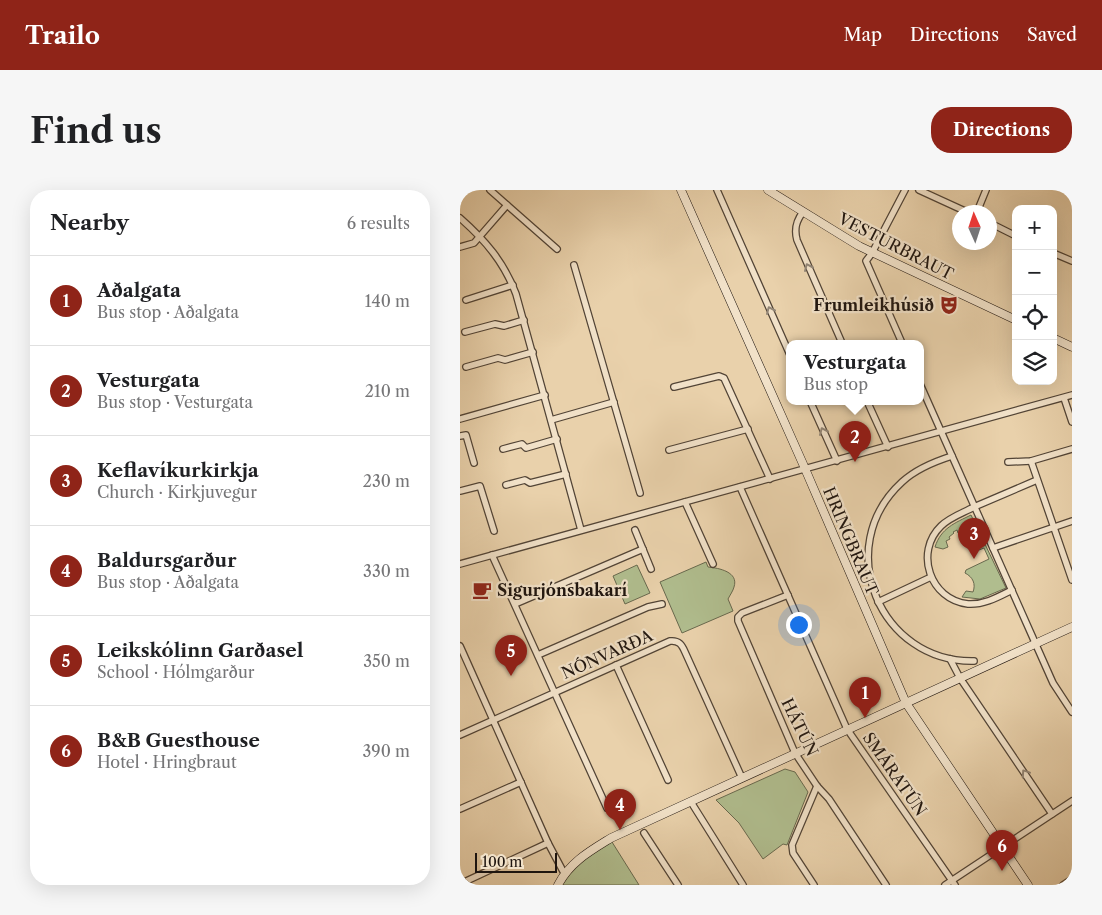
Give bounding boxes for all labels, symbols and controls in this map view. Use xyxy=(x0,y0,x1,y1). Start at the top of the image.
text: Trailo xyxy=(25,21,100,50)
text: Map xyxy=(843,24,882,46)
text: Directions xyxy=(910,24,999,46)
text: Saved xyxy=(1027,24,1077,46)
button: Directions xyxy=(931,107,1072,153)
text: Find us xyxy=(30,109,162,152)
north arrow xyxy=(952,205,997,250)
map controls xyxy=(1012,205,1057,385)
button: + xyxy=(1012,205,1057,250)
street label: VESTURBRAUT xyxy=(834,208,957,284)
text: Nearby xyxy=(50,210,129,235)
text: 6 results xyxy=(347,213,410,233)
button: − xyxy=(1012,250,1057,295)
one-way arrow xyxy=(804,263,815,272)
text: Aðalgata xyxy=(97,279,181,302)
text: 1 xyxy=(62,291,70,311)
text: 140 m xyxy=(365,291,410,311)
theatre icon: Frumleikhúsið xyxy=(938,294,960,316)
place label: Frumleikhúsið xyxy=(813,295,934,315)
button: locate xyxy=(1012,295,1057,340)
text: Bus stop · Aðalgata xyxy=(97,302,239,322)
one-way arrow xyxy=(766,306,777,315)
popup xyxy=(786,340,924,405)
button: layers xyxy=(1012,340,1057,385)
text: Vesturgata xyxy=(804,351,906,374)
text: Vesturgata xyxy=(97,369,200,392)
text: Bus stop xyxy=(804,374,868,394)
text: 2 xyxy=(61,381,71,401)
text: 210 m xyxy=(365,381,410,401)
text: Bus stop · Vesturgata xyxy=(97,392,253,412)
pin: 2 xyxy=(839,421,871,462)
one-way arrow xyxy=(819,427,830,436)
text: Keflavíkurkirkja xyxy=(97,459,259,482)
text: 3 xyxy=(61,471,71,491)
text: 230 m xyxy=(363,471,410,491)
text: Church · Kirkjuvegur xyxy=(97,482,257,502)
street label: HRINGBRAUT xyxy=(819,484,883,598)
pin: 3 xyxy=(958,518,990,559)
text: Baldursgarður xyxy=(97,549,236,572)
text: 4 xyxy=(61,561,71,581)
text: 330 m xyxy=(363,561,410,581)
text: Bus stop · Aðalgata xyxy=(97,572,239,592)
cafe icon: Sigurjónsbakarí xyxy=(471,579,493,601)
place label: Sigurjónsbakarí xyxy=(497,580,628,600)
your location xyxy=(786,612,812,638)
street label: NÓNVARÐA xyxy=(558,625,657,683)
pin: 5 xyxy=(495,635,527,676)
text: Leikskólinn Garðasel xyxy=(97,639,303,662)
text: 5 xyxy=(62,651,70,671)
text: 350 m xyxy=(363,651,410,671)
text: School · Hólmgarður xyxy=(97,662,255,682)
pin: 1 xyxy=(849,677,881,718)
street label: HÁTÚN xyxy=(777,695,823,759)
street label: SMÁRATÚN xyxy=(859,728,931,820)
text: B&B Guesthouse xyxy=(97,729,260,752)
text: 6 xyxy=(61,741,71,761)
text: 390 m xyxy=(363,741,410,761)
text: Hotel · Hringbraut xyxy=(97,752,237,772)
one-way arrow xyxy=(1022,770,1031,779)
pin: 4 xyxy=(604,789,636,830)
pin: 6 xyxy=(986,830,1018,871)
scale bar xyxy=(475,850,558,873)
text: 100 m xyxy=(482,853,522,871)

